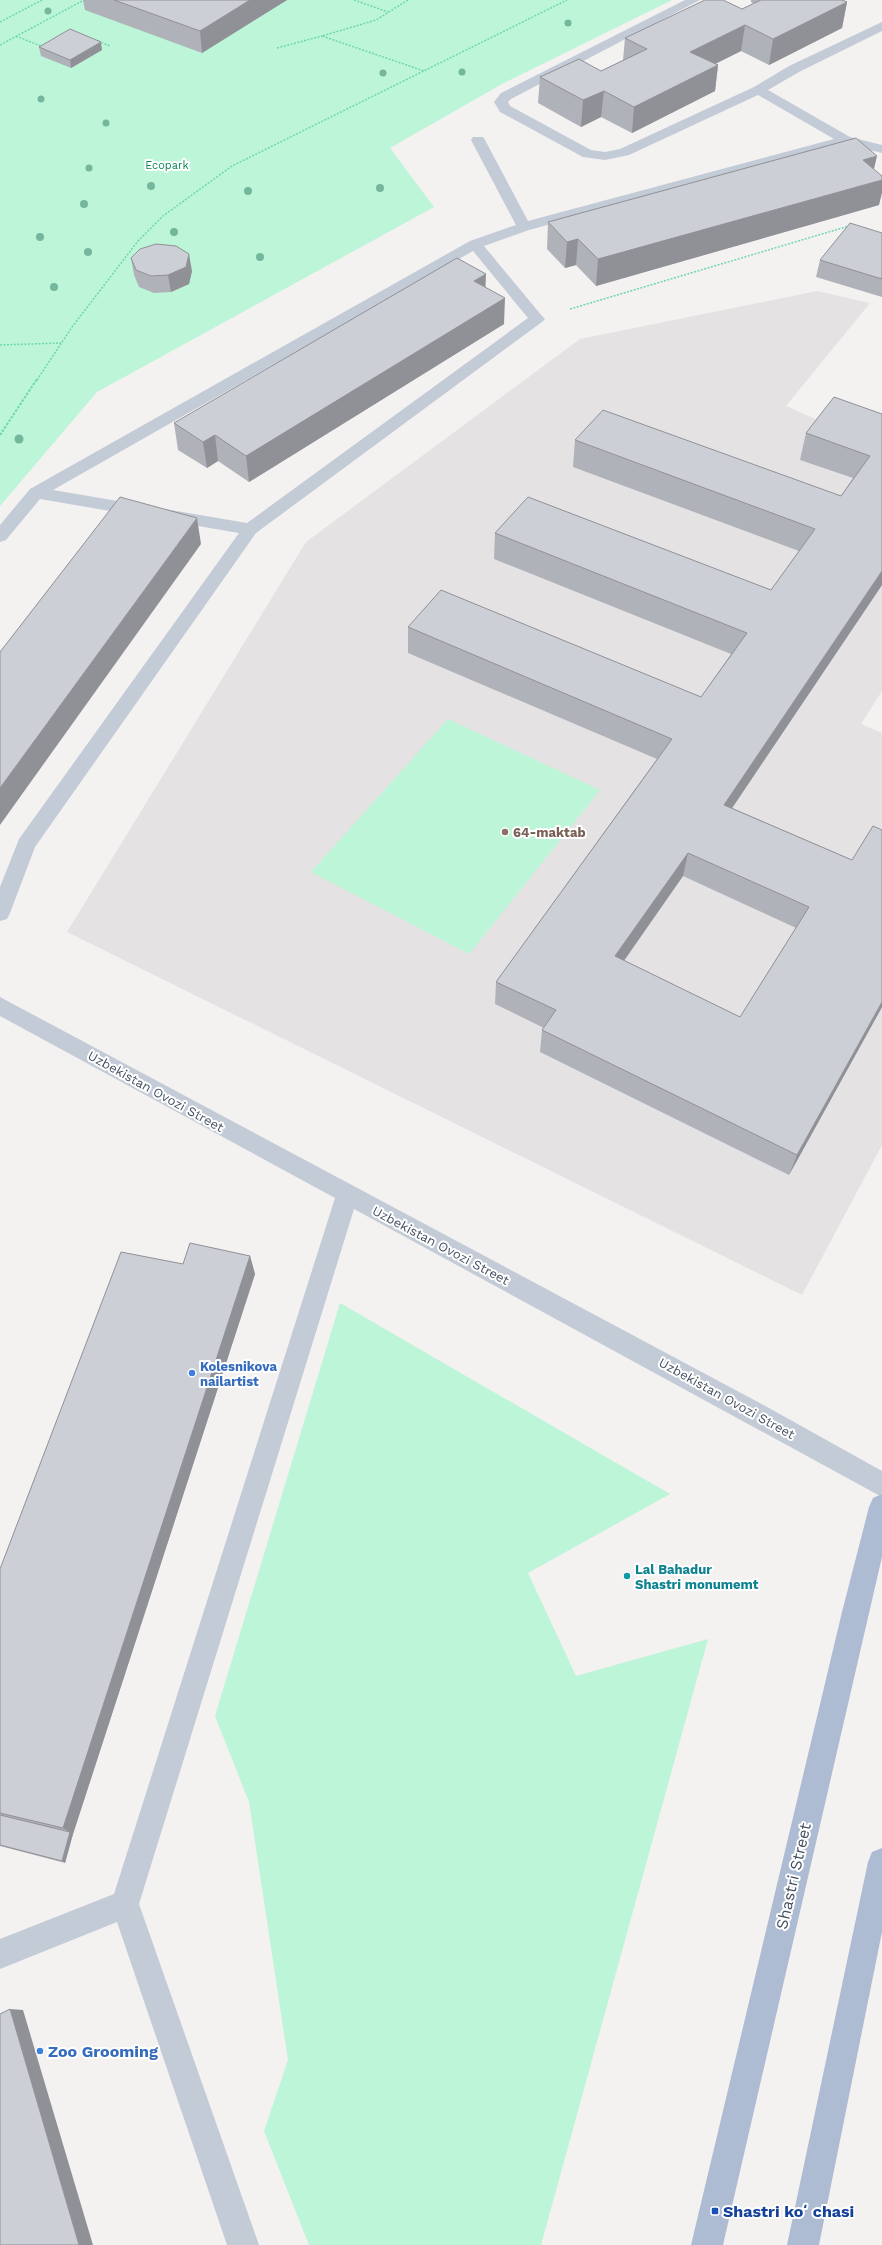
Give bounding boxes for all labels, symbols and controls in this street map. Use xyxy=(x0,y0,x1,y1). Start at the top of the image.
park label: Ecopark xyxy=(145,159,189,172)
place label: 64-maktab xyxy=(513,825,586,840)
marker: 64-maktab xyxy=(500,827,510,837)
street label: Uzbekistan Ovozi Street xyxy=(85,1048,227,1135)
street label: Uzbekistan Ovozi Street xyxy=(370,1203,512,1288)
street label: Uzbekistan Ovozi Street xyxy=(656,1355,798,1442)
place label: Kolesnikova nailartist xyxy=(200,1359,277,1389)
marker: Kolesnikova nailartist xyxy=(187,1368,197,1378)
place label: Lal Bahadur Shastri monumemt xyxy=(635,1562,759,1592)
marker: Lal Bahadur Shastri monumemt xyxy=(622,1571,632,1581)
street label: Shastri Street xyxy=(772,1821,815,1931)
place label: Zoo Grooming xyxy=(48,2042,158,2061)
marker: Zoo Grooming xyxy=(35,2046,45,2056)
place label: Shastri koʻchasi xyxy=(723,2202,854,2221)
marker: Shastri koʻchasi xyxy=(710,2206,720,2216)

